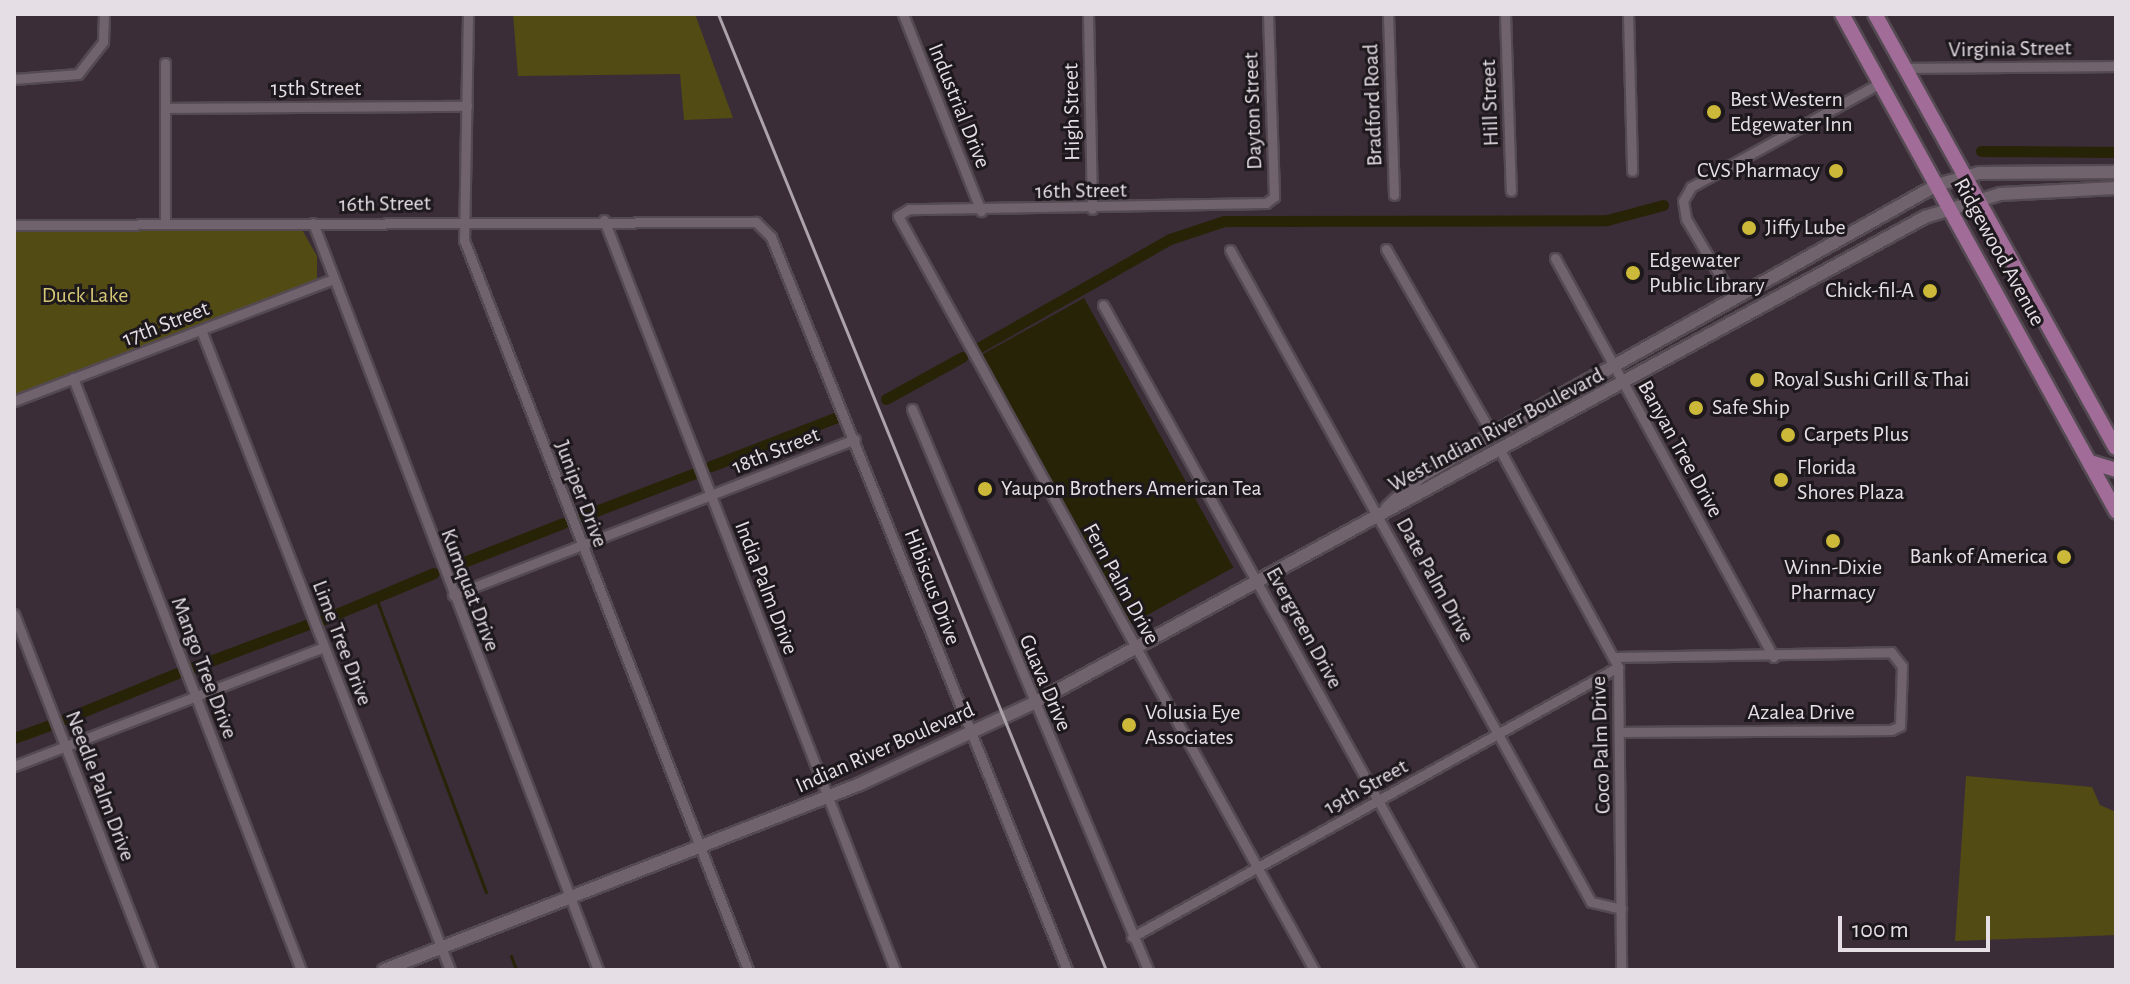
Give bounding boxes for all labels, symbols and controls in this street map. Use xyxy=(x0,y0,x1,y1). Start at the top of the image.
street label: Virginia Street xyxy=(1948,35,2072,63)
street label: Industrial Drive xyxy=(922,40,996,172)
street label: Bradford Road xyxy=(1358,43,1388,167)
street label: Dayton Street xyxy=(1238,52,1268,170)
street label: Hill Street xyxy=(1475,59,1505,147)
street label: High Street xyxy=(1058,63,1086,161)
street label: 15th Street xyxy=(271,76,361,102)
place label: Best Western Edgewater Inn xyxy=(1730,86,1853,138)
marker: Best Western Edgewater Inn xyxy=(1705,103,1723,121)
place label: CVS Pharmacy xyxy=(1697,158,1820,184)
marker: CVS Pharmacy xyxy=(1827,162,1845,180)
street label: Ridgewood Avenue xyxy=(1947,173,2051,331)
street label: 16th Street xyxy=(1035,177,1127,205)
street label: 16th Street xyxy=(339,190,431,218)
place label: Jiffy Lube xyxy=(1765,215,1846,241)
marker: Jiffy Lube xyxy=(1740,219,1758,237)
place label: Edgewater Public Library xyxy=(1649,247,1765,298)
marker: Edgewater Public Library xyxy=(1624,264,1642,282)
place label: Chick-fil-A xyxy=(1825,278,1914,304)
marker: Chick-fil-A xyxy=(1921,282,1939,300)
park label: Duck Lake xyxy=(42,283,128,309)
street label: 17th Street xyxy=(119,295,213,353)
street label: West Indian River Boulevard xyxy=(1384,362,1608,498)
place label: Royal Sushi Grill & Thai xyxy=(1773,367,1969,393)
marker: Royal Sushi Grill & Thai xyxy=(1748,371,1766,389)
street label: Banyan Tree Drive xyxy=(1631,376,1729,522)
place label: Safe Ship xyxy=(1712,395,1790,421)
marker: Safe Ship xyxy=(1687,399,1705,417)
street label: 18th Street xyxy=(728,422,824,480)
place label: Carpets Plus xyxy=(1804,422,1909,448)
marker: Carpets Plus xyxy=(1779,426,1797,444)
street label: Juniper Drive xyxy=(549,437,613,551)
place label: Florida Shores Plaza xyxy=(1797,454,1904,506)
marker: Florida Shores Plaza xyxy=(1772,471,1790,489)
place label: Yaupon Brothers American Tea xyxy=(1001,476,1262,502)
marker: Yaupon Brothers American Tea xyxy=(976,480,994,498)
street label: Date Palm Drive xyxy=(1390,513,1480,647)
street label: India Palm Drive xyxy=(728,517,804,659)
street label: Fern Palm Drive xyxy=(1077,519,1165,649)
street label: Kumquat Drive xyxy=(435,525,505,655)
street label: Hibiscus Drive xyxy=(898,525,966,649)
marker: Winn-Dixie Pharmacy xyxy=(1824,532,1842,550)
place label: Bank of America xyxy=(1909,544,2048,570)
marker: Bank of America xyxy=(2055,548,2073,566)
place label: Winn-Dixie Pharmacy xyxy=(1784,554,1882,606)
street label: Evergreen Drive xyxy=(1260,563,1348,693)
street label: Lime Tree Drive xyxy=(306,577,378,709)
street label: Mango Tree Drive xyxy=(165,593,243,743)
street label: Guava Drive xyxy=(1013,631,1077,735)
street label: Coco Palm Drive xyxy=(1585,676,1617,814)
street label: Indian River Boulevard xyxy=(792,697,978,799)
place label: Volusia Eye Associates xyxy=(1145,699,1240,750)
street label: Azalea Drive xyxy=(1747,700,1855,726)
street label: Needle Palm Drive xyxy=(59,707,141,865)
marker: Volusia Eye Associates xyxy=(1120,716,1138,734)
street label: 19th Street xyxy=(1319,753,1413,821)
scale bar xyxy=(1842,900,1994,950)
text: 100 m xyxy=(1852,918,1909,942)

